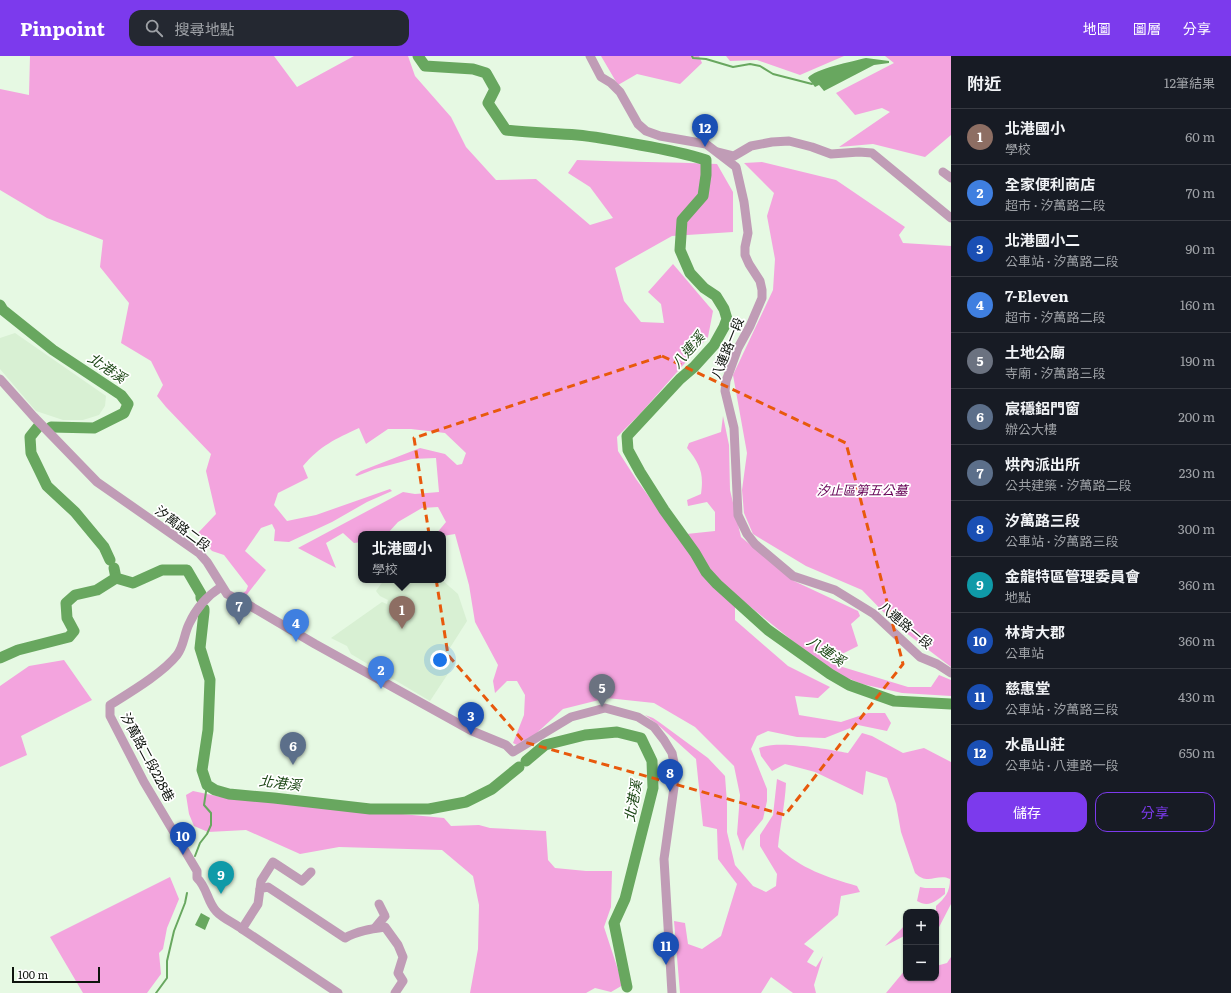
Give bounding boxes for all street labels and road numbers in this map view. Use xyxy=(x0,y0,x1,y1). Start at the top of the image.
street label: 八連路一段 xyxy=(706,314,748,382)
street label: 汐萬路二段 xyxy=(152,500,215,555)
street label: 八連路一段 xyxy=(875,596,937,653)
street label: 汐萬路二段228巷 xyxy=(117,709,180,805)

